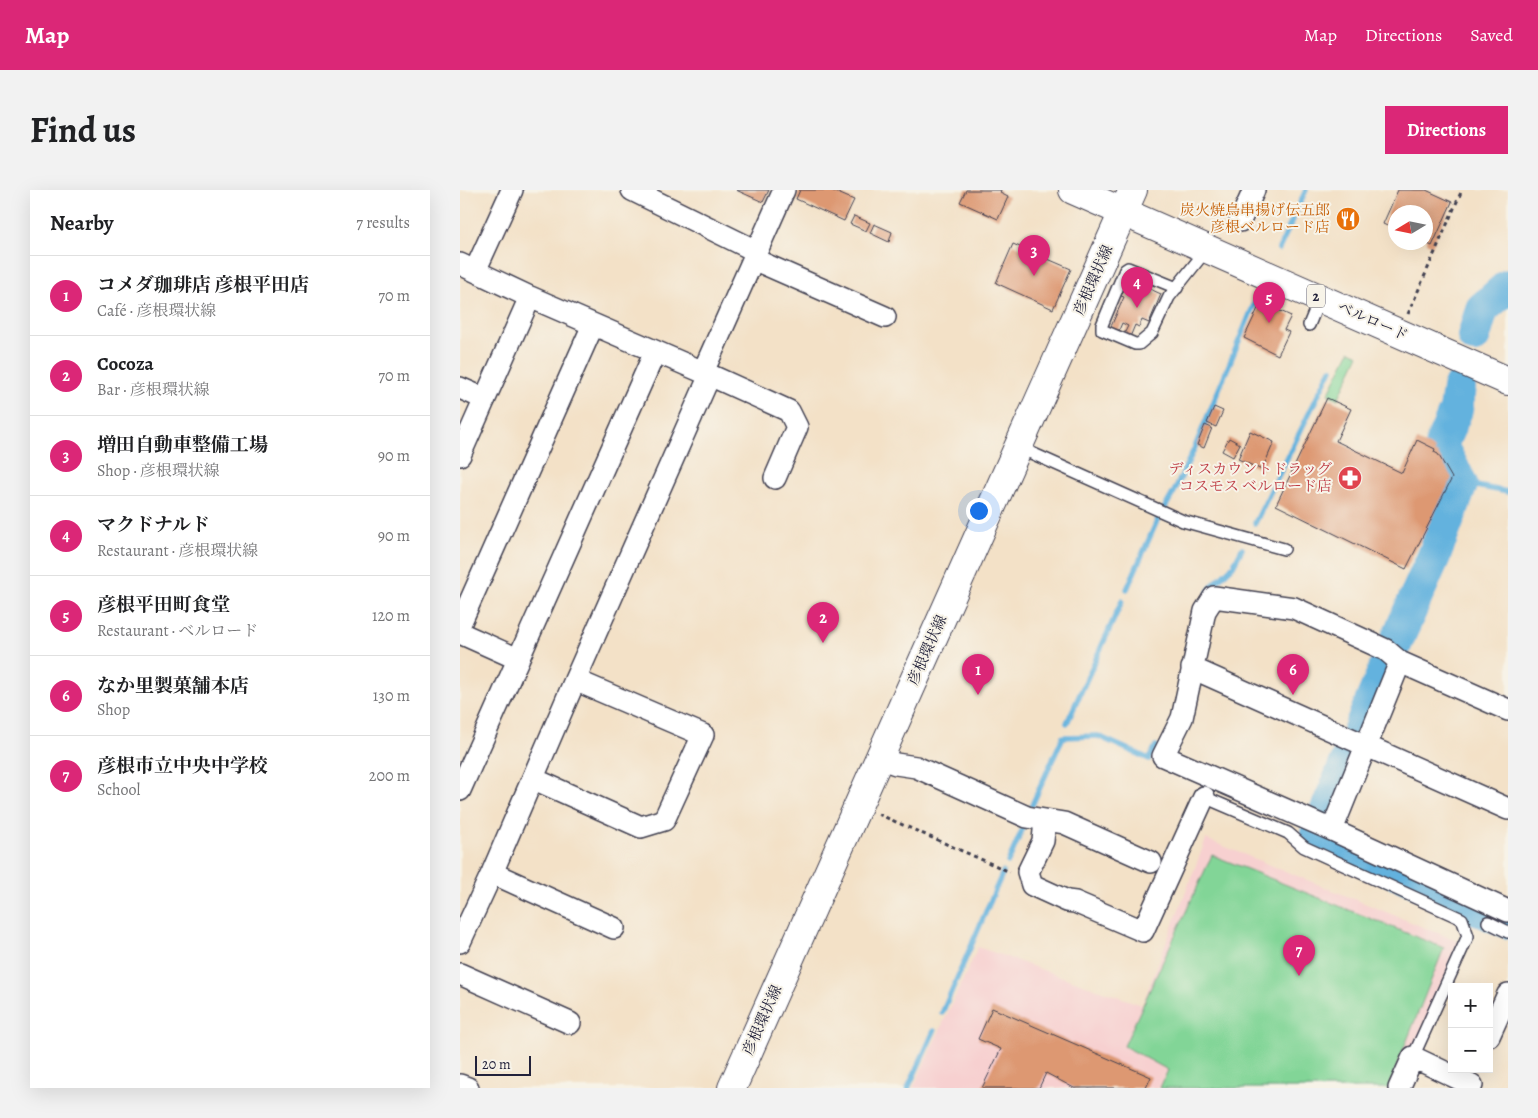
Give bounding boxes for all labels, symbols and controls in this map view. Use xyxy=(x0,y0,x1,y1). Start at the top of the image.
text: Map xyxy=(25,19,69,51)
text: Map xyxy=(1304,23,1337,47)
text: Directions xyxy=(1365,23,1442,47)
text: Saved xyxy=(1470,23,1513,47)
text: Find us xyxy=(30,106,136,154)
button: Directions xyxy=(1385,106,1508,154)
place label: 炭火焼鳥串揚げ伝五郎 彦根ベルロード店 xyxy=(1180,200,1330,237)
north arrow xyxy=(1388,205,1433,250)
restaurant icon: 炭火焼鳥串揚げ伝五郎 彦根ベルロード店 xyxy=(1335,206,1361,232)
text: Nearby xyxy=(50,209,113,237)
text: 7 results xyxy=(356,212,410,234)
pin: 3 xyxy=(1018,235,1050,276)
street label: 彦根環状線 xyxy=(1069,242,1117,318)
pin: 4 xyxy=(1121,267,1153,308)
text: コメダ珈琲店 彦根平田店 xyxy=(97,272,309,298)
pin: 5 xyxy=(1253,282,1285,323)
road number: 2 xyxy=(1307,284,1325,308)
text: 1 xyxy=(63,285,69,307)
text: 70 m xyxy=(378,285,410,307)
street label: ベルロード xyxy=(1335,297,1411,345)
text: Café · 彦根環状線 xyxy=(97,300,216,322)
text: Cocoza xyxy=(97,351,154,377)
text: 2 xyxy=(62,365,70,387)
text: 70 m xyxy=(378,365,410,387)
text: Bar · 彦根環状線 xyxy=(97,379,210,401)
text: 増田自動車整備工場 xyxy=(97,432,268,458)
text: 3 xyxy=(63,445,69,467)
text: 90 m xyxy=(378,445,410,467)
place label: ディスカウントドラッグ コスモス ベルロード店 xyxy=(1168,459,1332,496)
text: Shop · 彦根環状線 xyxy=(97,460,220,482)
pharmacy icon: ディスカウントドラッグ コスモス ベルロード店 xyxy=(1337,465,1363,491)
your location xyxy=(966,498,992,524)
text: マクドナルド xyxy=(97,512,210,538)
text: 4 xyxy=(62,525,70,547)
text: 90 m xyxy=(378,525,410,547)
text: Restaurant · 彦根環状線 xyxy=(97,540,258,562)
text: 彦根平田町食堂 xyxy=(97,592,230,618)
pin: 2 xyxy=(807,602,839,643)
text: 5 xyxy=(63,605,69,627)
text: 120 m xyxy=(372,605,410,627)
street label: 彦根環状線 xyxy=(903,612,951,688)
text: Restaurant · ベルロード xyxy=(97,620,258,642)
pin: 1 xyxy=(962,654,994,695)
pin: 6 xyxy=(1277,654,1309,695)
text: なか里製菓舗本店 xyxy=(97,673,249,699)
text: 6 xyxy=(62,685,70,707)
text: 130 m xyxy=(373,685,410,707)
text: Shop xyxy=(97,699,130,721)
text: 彦根市立中央中学校 xyxy=(97,753,268,779)
text: 7 xyxy=(63,765,69,787)
text: 200 m xyxy=(369,765,410,787)
text: School xyxy=(97,779,140,801)
pin: 7 xyxy=(1283,935,1315,976)
street label: 彦根環状線 xyxy=(738,982,786,1058)
map controls xyxy=(1448,983,1493,1073)
button: + xyxy=(1448,983,1493,1028)
button: − xyxy=(1448,1028,1493,1073)
scale bar xyxy=(475,1053,531,1076)
text: 20 m xyxy=(482,1055,511,1074)

